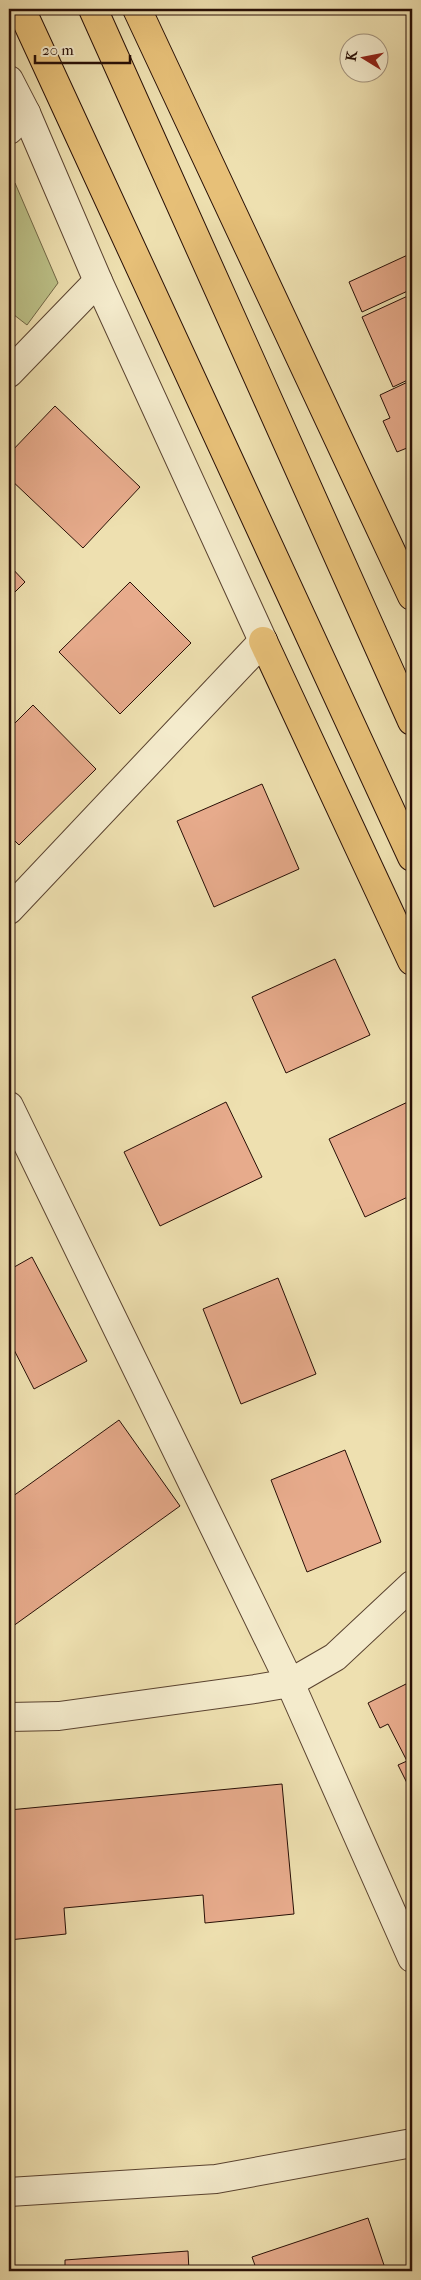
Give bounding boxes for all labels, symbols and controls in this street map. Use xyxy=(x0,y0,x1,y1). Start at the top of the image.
scale bar xyxy=(35,32,130,64)
north arrow xyxy=(338,32,388,82)
text: 20 m xyxy=(42,41,74,59)
text: K xyxy=(342,49,361,62)

